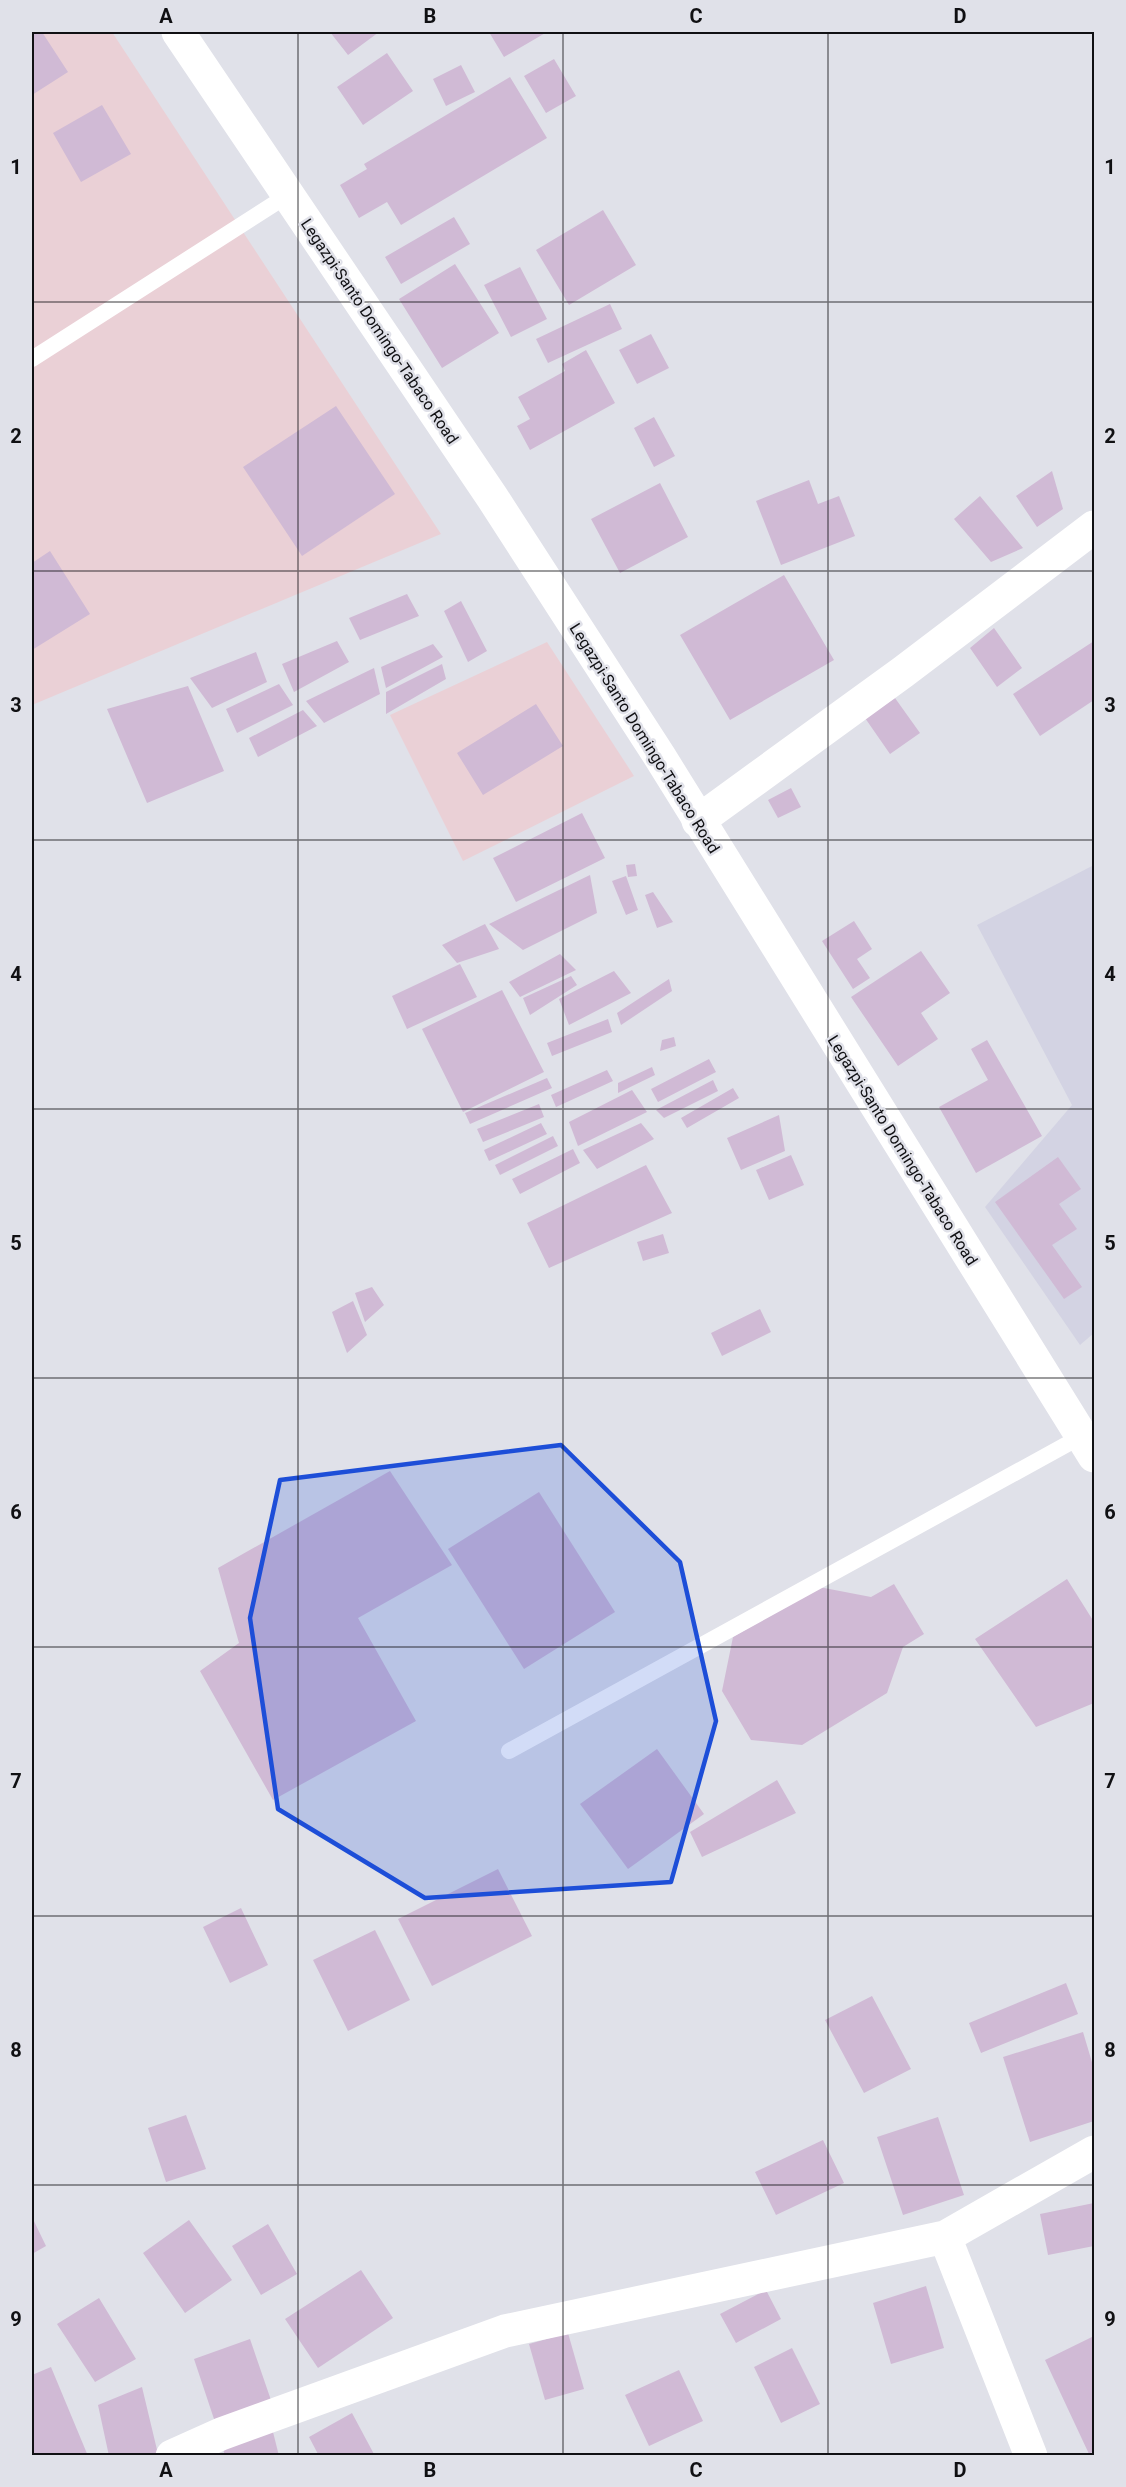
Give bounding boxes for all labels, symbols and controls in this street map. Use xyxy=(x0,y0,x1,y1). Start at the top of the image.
text: A xyxy=(159,4,173,28)
text: B xyxy=(424,4,436,28)
text: C xyxy=(689,4,703,28)
text: D xyxy=(954,4,967,28)
text: 1 xyxy=(10,155,22,179)
text: 1 xyxy=(1104,155,1116,179)
street label: Legazpi-Santo Domingo-Tabaco Road xyxy=(297,215,462,447)
text: 2 xyxy=(10,424,22,448)
text: 2 xyxy=(1104,424,1116,448)
street label: Legazpi-Santo Domingo-Tabaco Road xyxy=(566,620,723,857)
text: 3 xyxy=(10,693,22,717)
text: 3 xyxy=(1104,693,1116,717)
text: 4 xyxy=(10,962,22,986)
text: 4 xyxy=(1104,962,1116,986)
street label: Legazpi-Santo Domingo-Tabaco Road xyxy=(824,1032,981,1269)
text: 5 xyxy=(10,1231,22,1255)
text: 5 xyxy=(1104,1231,1116,1255)
text: 6 xyxy=(10,1500,22,1524)
text: 6 xyxy=(1104,1500,1116,1524)
text: 7 xyxy=(10,1769,22,1793)
text: 7 xyxy=(1104,1769,1116,1793)
text: 8 xyxy=(10,2038,22,2062)
text: 8 xyxy=(1104,2038,1116,2062)
text: 9 xyxy=(10,2307,22,2331)
text: 9 xyxy=(1104,2307,1116,2331)
text: A xyxy=(159,2458,173,2482)
text: B xyxy=(424,2458,436,2482)
text: C xyxy=(689,2458,703,2482)
text: D xyxy=(954,2458,967,2482)

